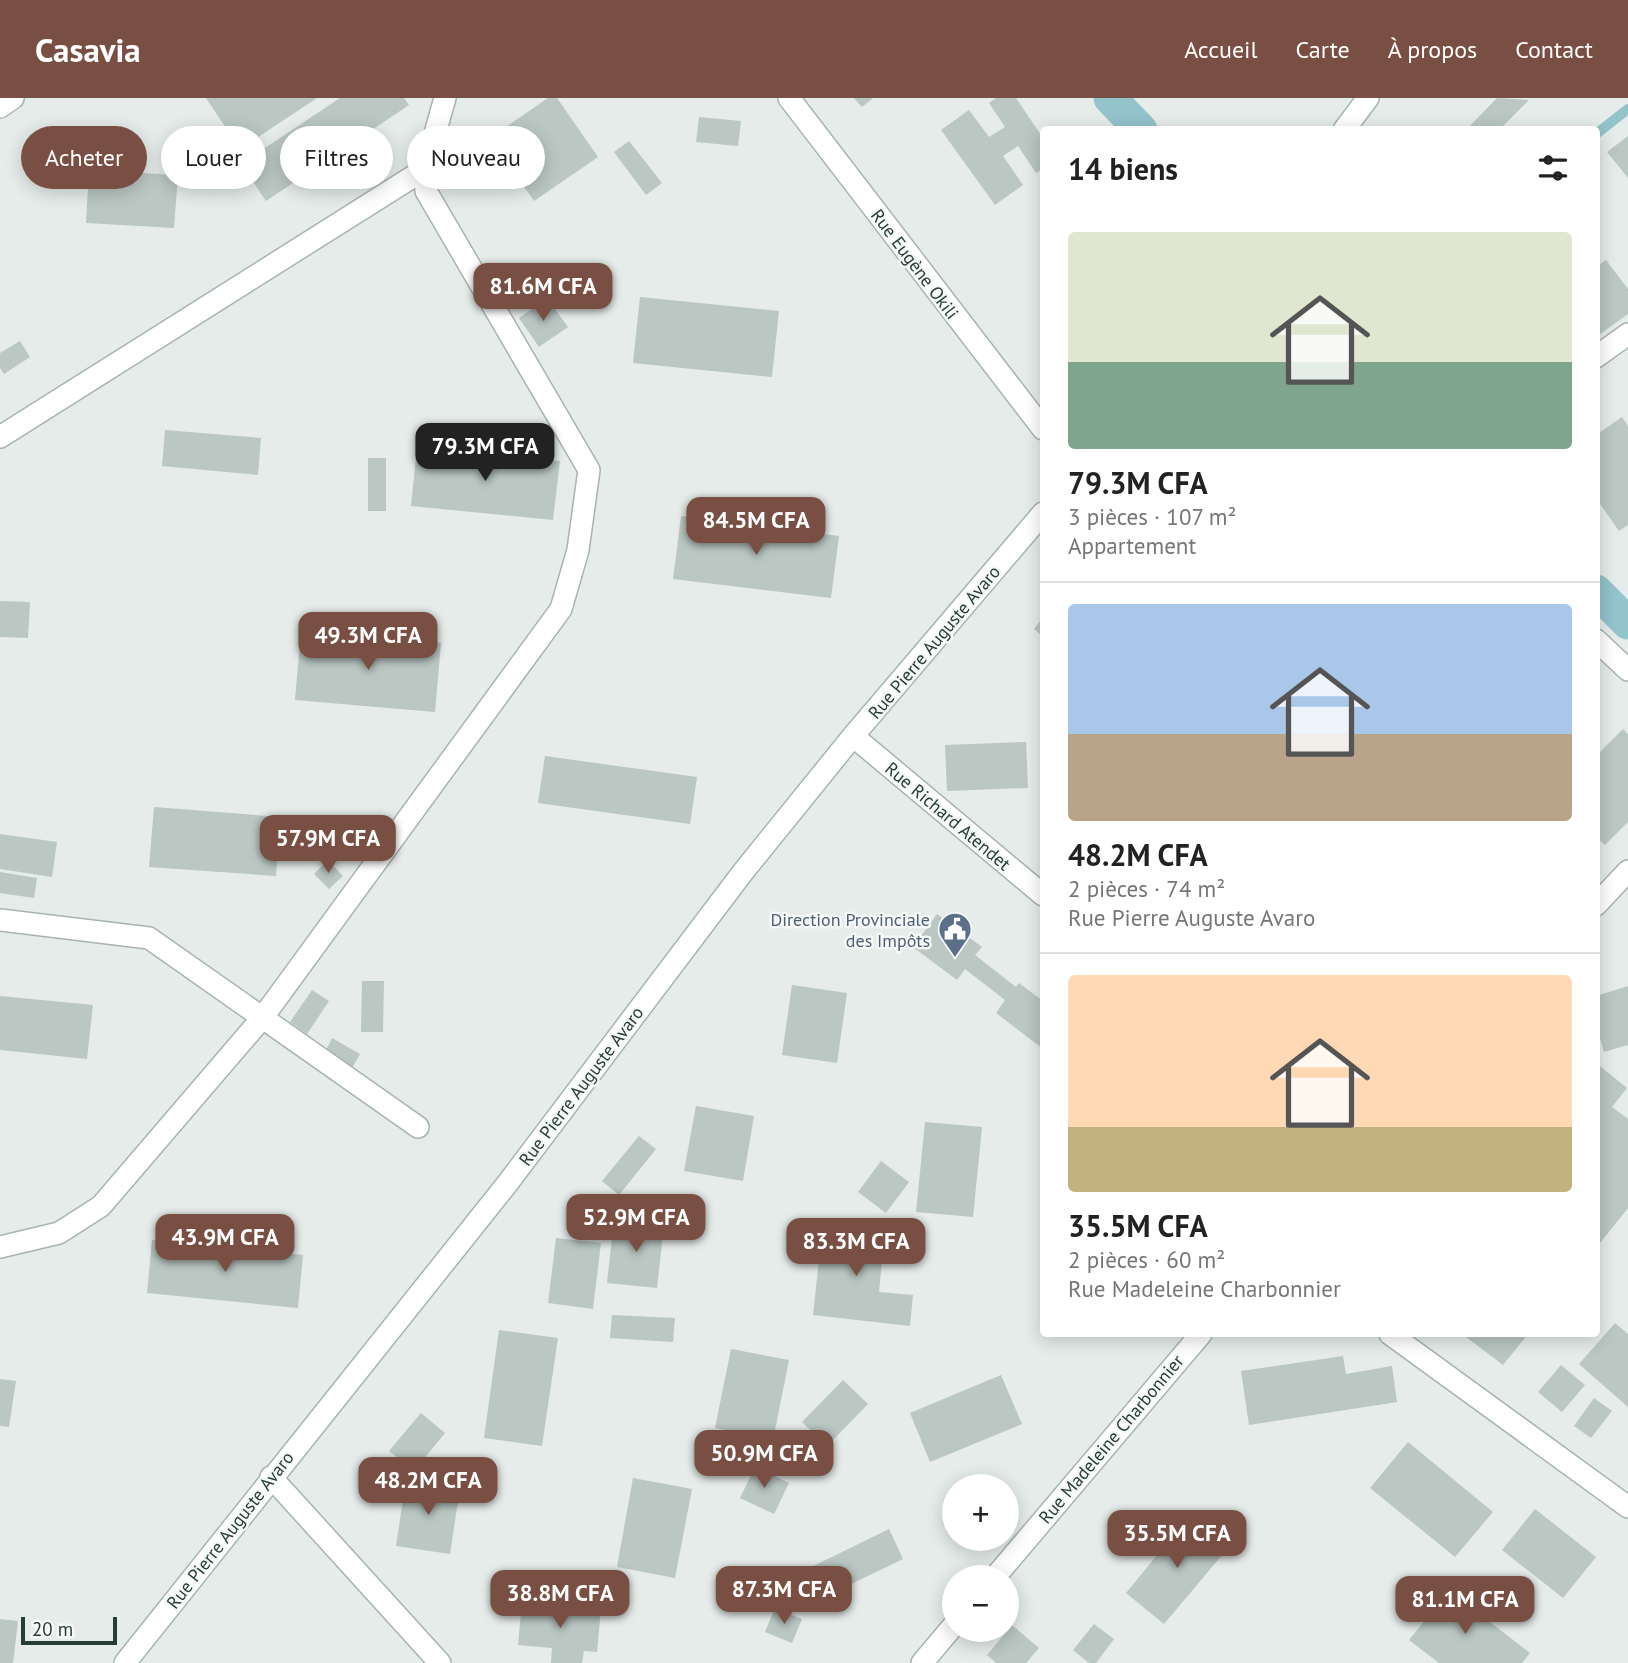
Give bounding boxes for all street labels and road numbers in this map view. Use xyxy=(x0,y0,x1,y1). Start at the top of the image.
street label: Rue Eugène Okili xyxy=(866,204,964,324)
street label: Rue Pierre Auguste Avaro xyxy=(863,560,1005,724)
street label: Rue Richard Atendet xyxy=(881,757,1015,875)
street label: Rue Pierre Auguste Avaro xyxy=(514,1002,648,1170)
street label: Rue Madeleine Charbonnier xyxy=(1034,1350,1188,1528)
street label: Rue Pierre Auguste Avaro xyxy=(161,1447,299,1613)

